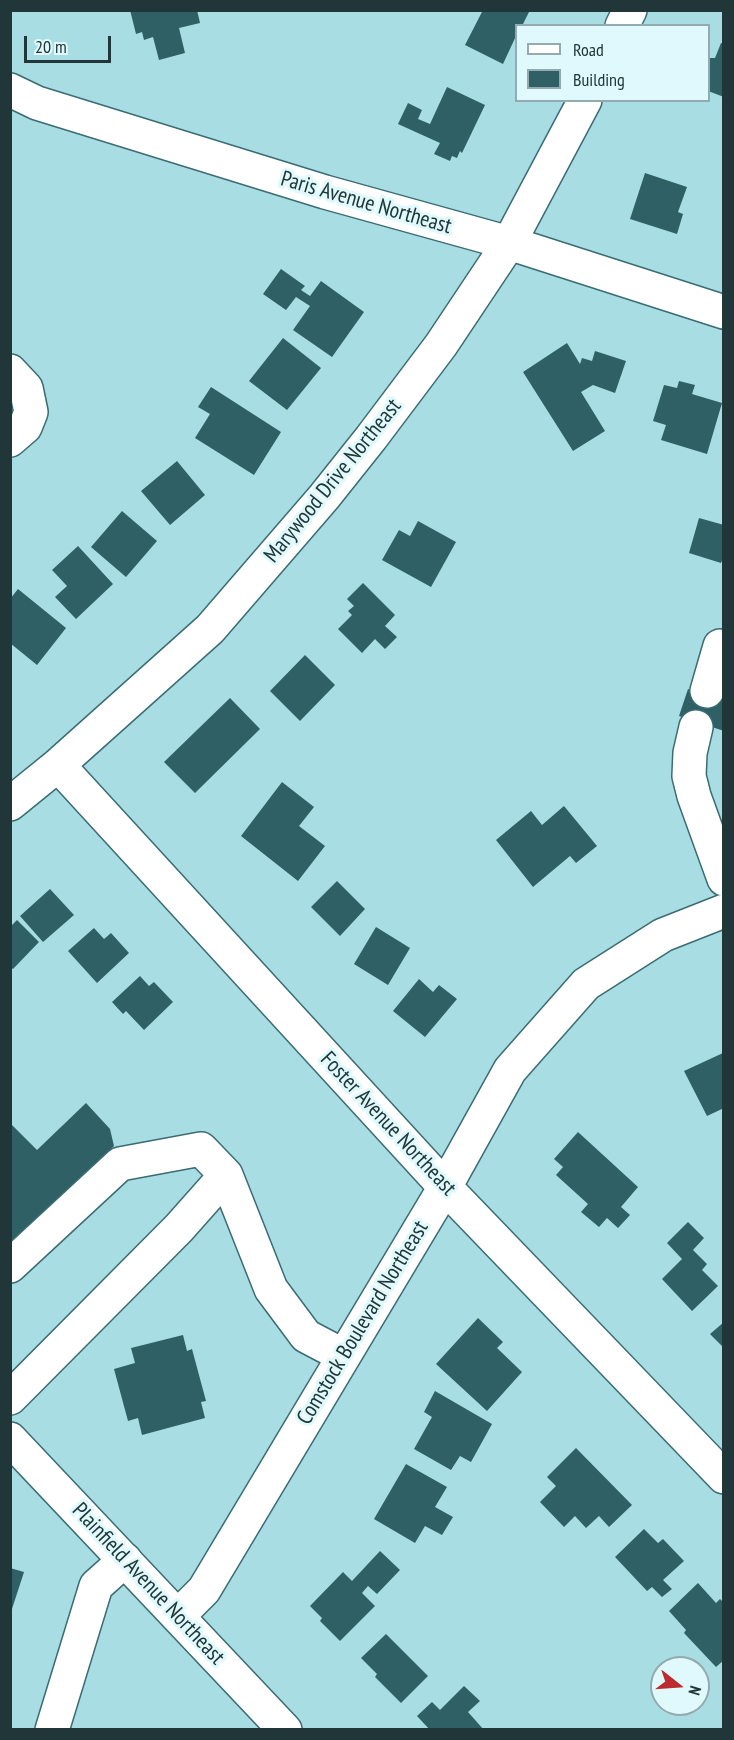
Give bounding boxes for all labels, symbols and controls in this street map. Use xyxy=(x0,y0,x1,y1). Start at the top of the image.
scale bar xyxy=(27,24,114,62)
legend xyxy=(515,24,710,102)
text: 20 m xyxy=(35,35,67,58)
text: Road xyxy=(573,38,604,61)
text: Building xyxy=(573,68,625,91)
street label: Paris Avenue Northeast xyxy=(278,166,454,240)
street label: Marywood Drive Northeast xyxy=(259,394,407,568)
street label: Foster Avenue Northeast xyxy=(315,1047,461,1201)
street label: Comstock Boulevard Northeast xyxy=(292,1216,434,1430)
street label: Plainfield Avenue Northeast xyxy=(66,1498,230,1670)
north arrow xyxy=(650,1656,710,1716)
text: N xyxy=(684,1684,706,1698)

